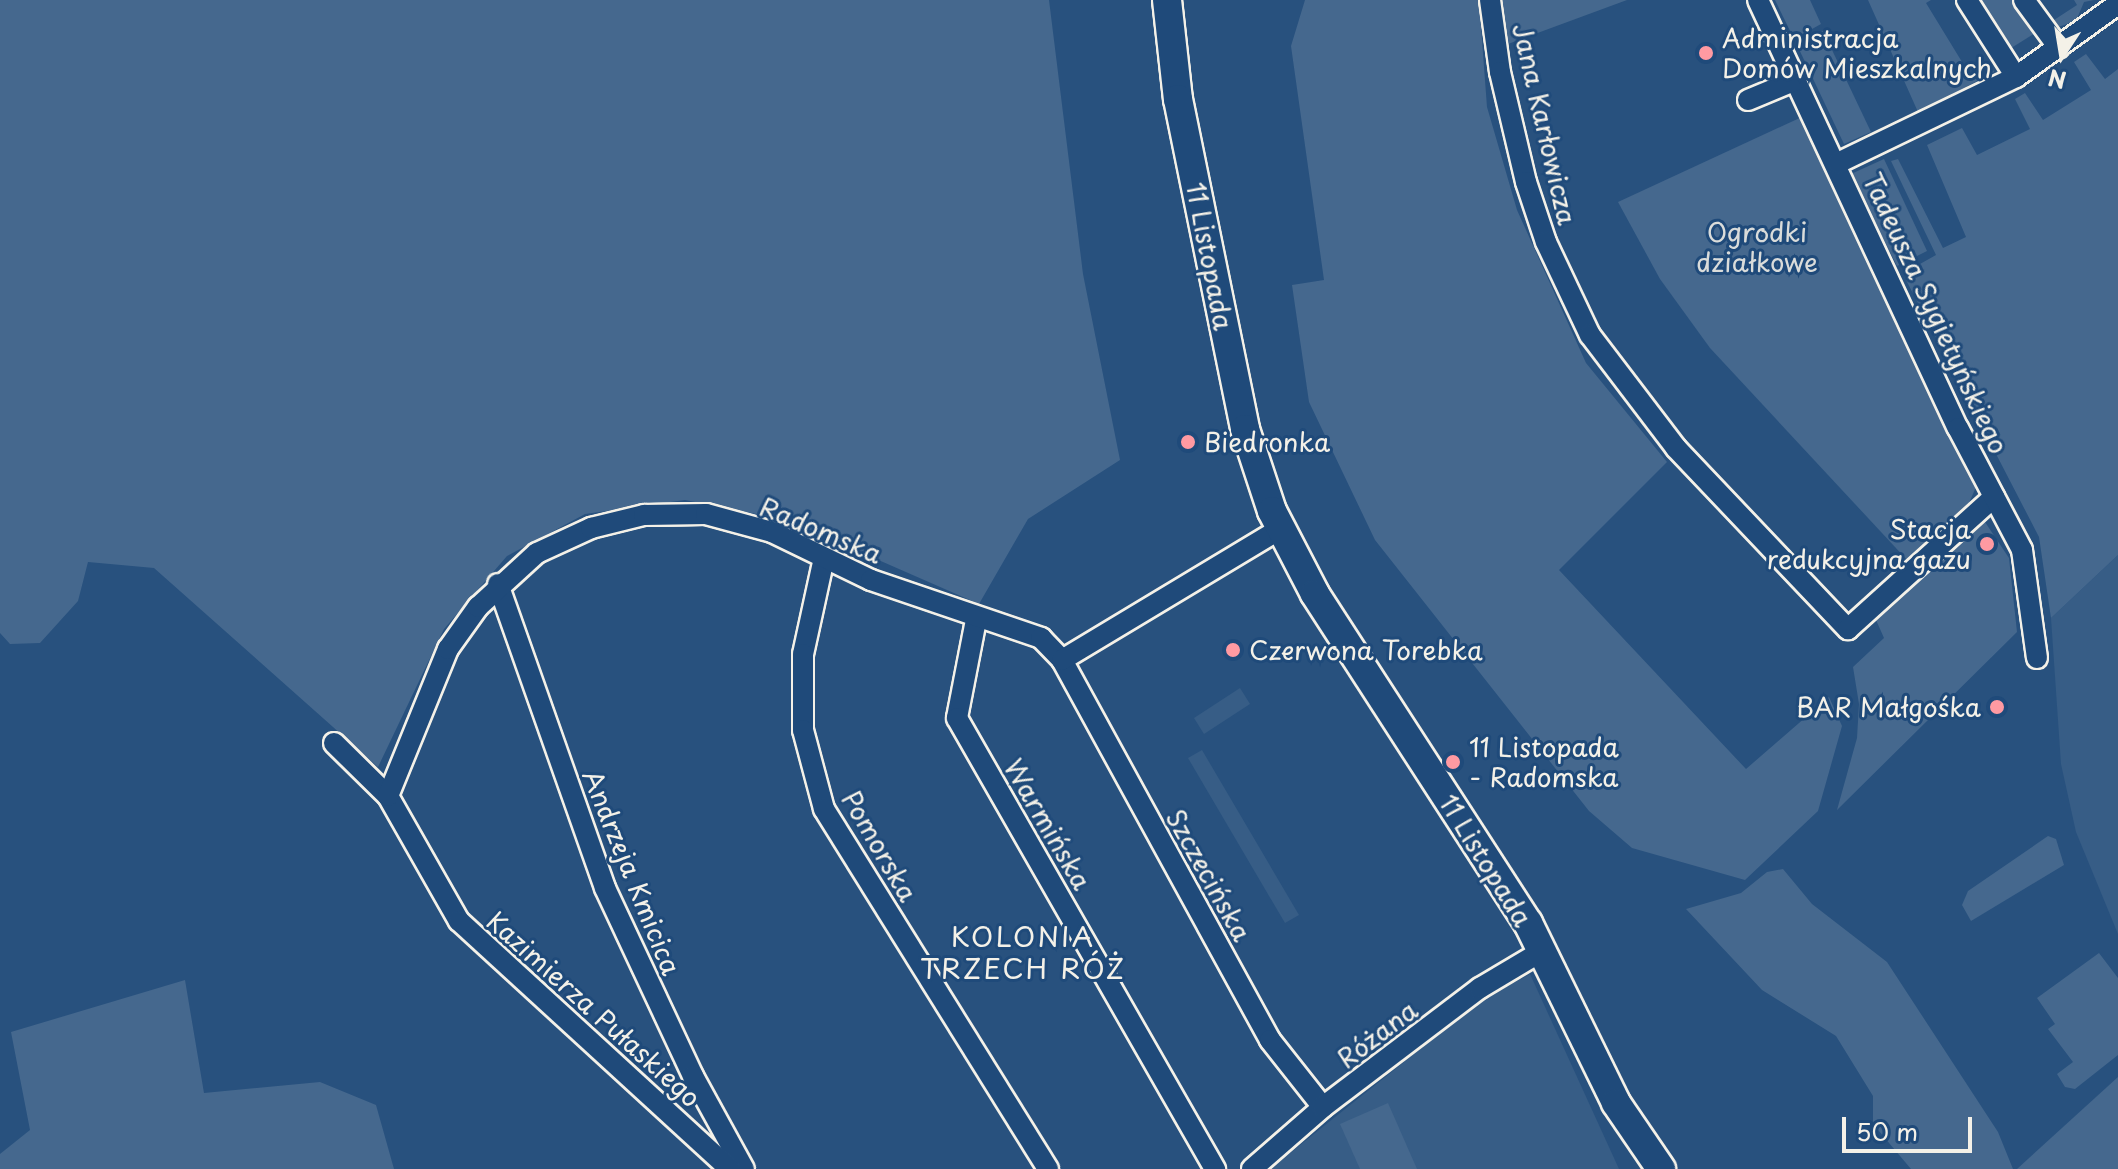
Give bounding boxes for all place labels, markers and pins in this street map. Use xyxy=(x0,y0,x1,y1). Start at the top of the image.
place label: Administracja Domów Mieszkalnych xyxy=(1722,22,1992,84)
marker: Administracja Domów Mieszkalnych xyxy=(1697,44,1715,62)
place label: Biedronka xyxy=(1204,426,1330,458)
marker: Biedronka xyxy=(1179,433,1197,451)
place label: Stacja redukcyjna gazu xyxy=(1768,513,1971,574)
marker: Stacja redukcyjna gazu xyxy=(1978,535,1996,553)
place label: Czerwona Torebka xyxy=(1249,634,1483,666)
marker: Czerwona Torebka xyxy=(1224,641,1242,659)
place label: BAR Małgośka xyxy=(1795,691,1981,723)
marker: BAR Małgośka xyxy=(1988,698,2006,716)
place label: 11 Listopada - Radomska xyxy=(1469,731,1620,792)
marker: 11 Listopada - Radomska xyxy=(1444,753,1462,771)

